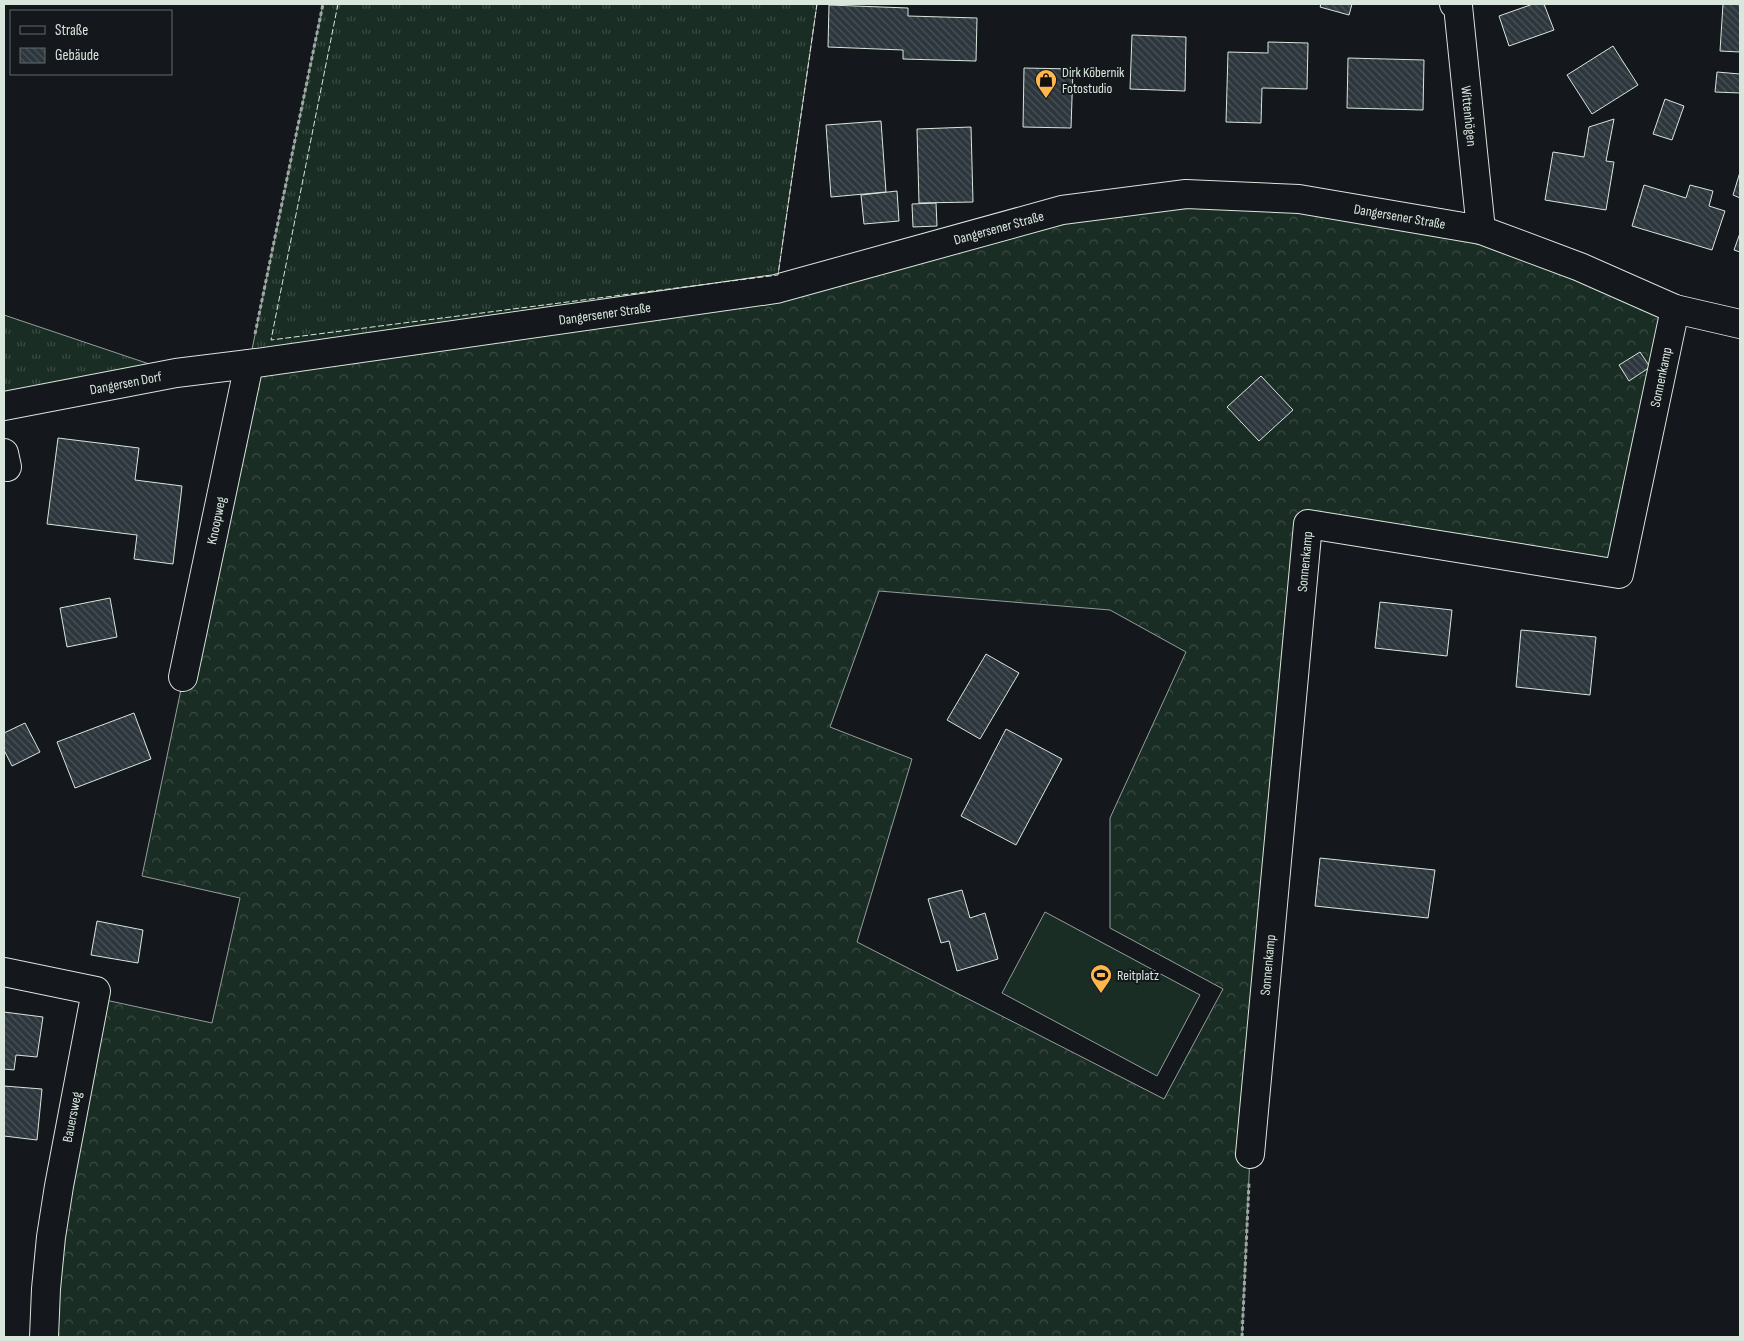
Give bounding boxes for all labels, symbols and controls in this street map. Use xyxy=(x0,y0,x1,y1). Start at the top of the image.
legend xyxy=(10,10,172,75)
text: Straße xyxy=(55,21,88,40)
text: Gebäude xyxy=(55,46,99,65)
place label: Dirk Köbernik Fotostudio xyxy=(1062,64,1125,97)
shop icon: Dirk Köbernik Fotostudio xyxy=(1034,68,1058,99)
street label: Wittenhögen xyxy=(1458,85,1481,147)
street label: Dangersener Straße xyxy=(1353,200,1447,232)
street label: Dangersener Straße xyxy=(952,207,1046,248)
street label: Dangersener Straße xyxy=(558,298,652,328)
street label: Sonnenkamp xyxy=(1646,345,1675,409)
street label: Dangersen Dorf xyxy=(88,367,164,398)
street label: Knoopweg xyxy=(203,494,229,546)
street label: Sonnenkamp xyxy=(1293,530,1316,593)
street label: Sonnenkamp xyxy=(1256,933,1279,996)
sports icon: Reitplatz xyxy=(1089,963,1113,994)
place label: Reitplatz xyxy=(1117,967,1159,984)
street label: Bauersweg xyxy=(59,1090,85,1144)

